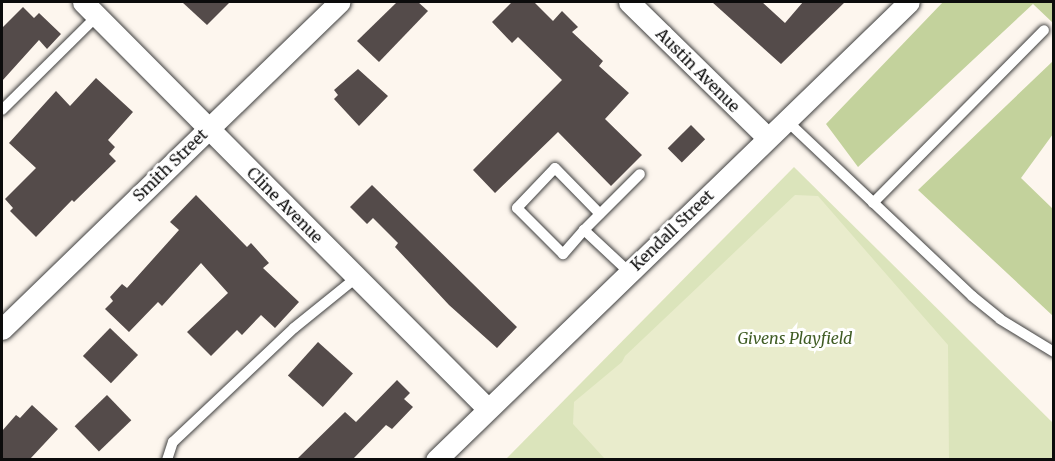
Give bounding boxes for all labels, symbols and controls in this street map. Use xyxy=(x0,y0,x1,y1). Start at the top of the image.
street label: Austin Avenue xyxy=(652,24,744,116)
street label: Smith Street xyxy=(129,125,211,205)
street label: Cline Avenue xyxy=(243,163,327,247)
street label: Kendall Street xyxy=(626,186,718,274)
park label: Givens Playfield xyxy=(738,328,852,348)

